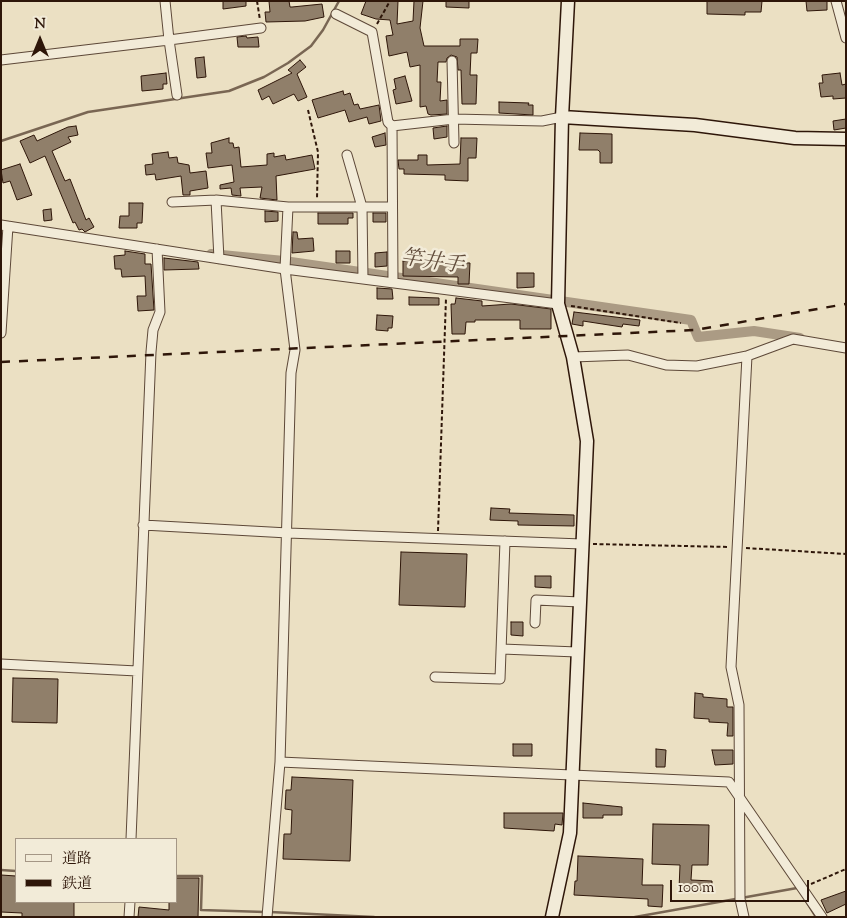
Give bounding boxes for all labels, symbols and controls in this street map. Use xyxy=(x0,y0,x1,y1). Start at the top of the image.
north arrow xyxy=(15,15,65,65)
text: N xyxy=(34,15,46,35)
water label: 竿井手 xyxy=(399,247,465,281)
legend xyxy=(15,838,178,903)
text: 道路 xyxy=(62,849,92,870)
scale bar xyxy=(672,870,811,902)
text: 鉄道 xyxy=(62,874,92,895)
text: 100 m xyxy=(678,878,714,899)

